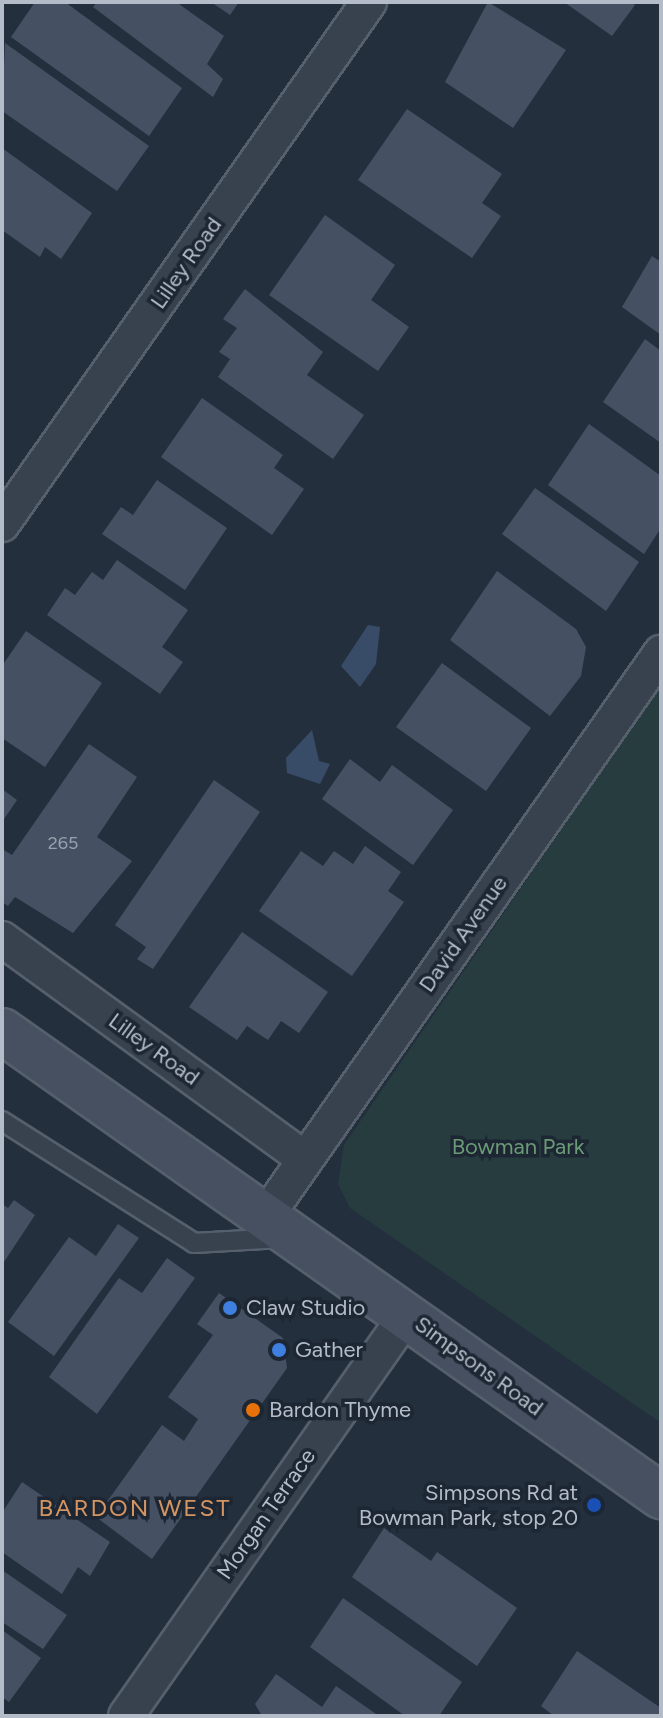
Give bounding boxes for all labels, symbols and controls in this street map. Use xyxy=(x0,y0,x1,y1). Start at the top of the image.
street label: Lilley Road xyxy=(145,212,227,314)
house number: 265 xyxy=(48,832,78,854)
street label: David Avenue xyxy=(413,871,513,997)
street label: Lilley Road xyxy=(104,1007,204,1091)
park label: Bowman Park xyxy=(452,1134,584,1160)
place label: Claw Studio xyxy=(246,1295,365,1321)
marker: Claw Studio xyxy=(221,1299,239,1317)
street label: Simpsons Road xyxy=(410,1311,548,1421)
place label: Gather xyxy=(295,1337,363,1363)
marker: Gather xyxy=(270,1341,288,1359)
place label: Bardon Thyme xyxy=(269,1397,411,1423)
marker: Bardon Thyme xyxy=(244,1401,262,1419)
street label: Morgan Terrace xyxy=(211,1444,321,1584)
place label: Simpsons Rd at Bowman Park, stop 20 xyxy=(359,1479,578,1530)
district label: BARDON WEST xyxy=(39,1494,231,1522)
marker: Simpsons Rd at Bowman Park, stop 20 xyxy=(585,1496,603,1514)

